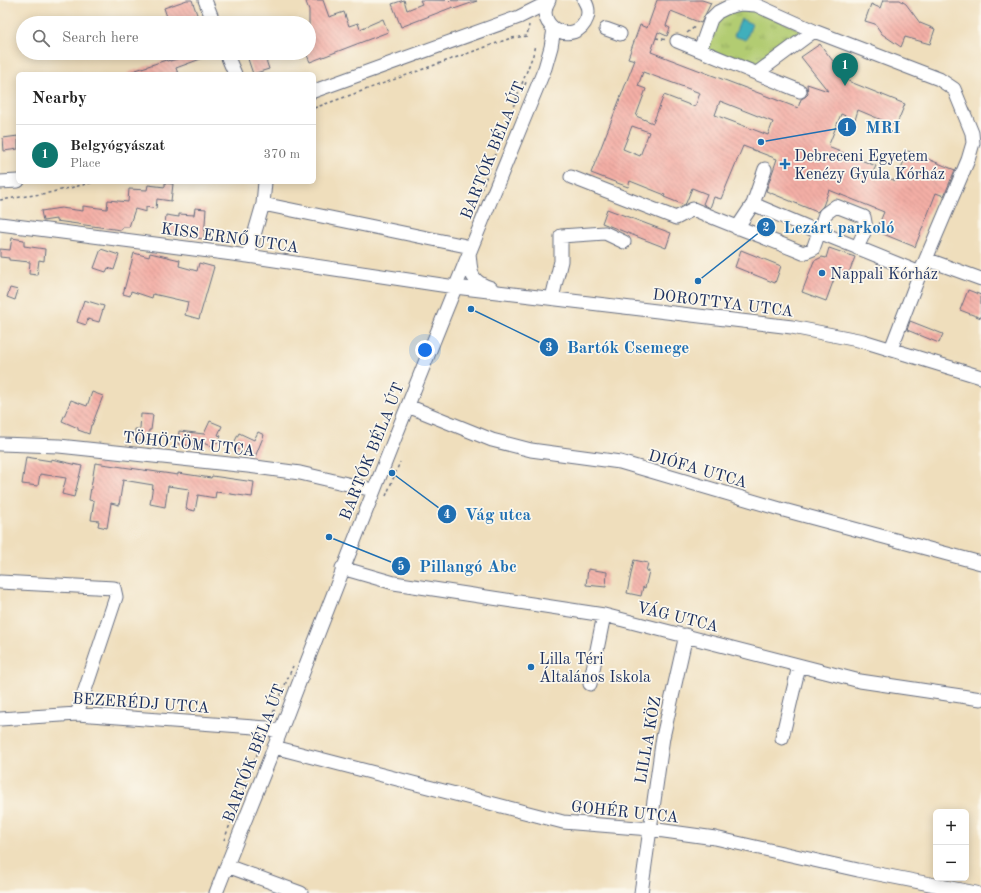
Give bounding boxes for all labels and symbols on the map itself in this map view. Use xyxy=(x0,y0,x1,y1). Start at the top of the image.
pin: 1 xyxy=(832,53,858,86)
street label: BARTÓK BÉLA ÚT xyxy=(454,78,529,222)
callout: MRI xyxy=(837,112,908,141)
text: MRI xyxy=(865,120,901,137)
text: 1 xyxy=(844,122,850,134)
place label: Debreceni Egyetem Kenézy Gyula Kórház xyxy=(794,149,945,183)
marker: Debreceni Egyetem Kenézy Gyula Kórház xyxy=(779,158,791,170)
callout: Lezárt parkoló xyxy=(756,213,903,242)
street label: KISS ERNŐ UTCA xyxy=(160,216,300,257)
text: Lezárt parkoló xyxy=(783,220,895,237)
text: 2 xyxy=(763,222,770,234)
place label: Nappali Kórház xyxy=(830,267,938,283)
marker: Nappali Kórház xyxy=(817,268,827,278)
street label: DOROTTYA UTCA xyxy=(651,287,794,321)
callout: Bartók Csemege xyxy=(539,332,697,361)
your location xyxy=(415,340,435,360)
text: Bartók Csemege xyxy=(567,340,689,357)
text: 3 xyxy=(546,342,553,354)
street label: BARTÓK BÉLA ÚT xyxy=(333,379,408,523)
street label: TÖHÖTÖM UTCA xyxy=(122,426,256,460)
street label: DIÓFA UTCA xyxy=(646,443,750,492)
callout: Vág utca xyxy=(437,500,539,529)
text: Vág utca xyxy=(465,507,532,524)
text: 4 xyxy=(444,509,451,521)
callout: Pillangó Abc xyxy=(391,552,525,581)
text: Pillangó Abc xyxy=(419,559,517,576)
text: 5 xyxy=(398,560,405,573)
street label: VÁG UTCA xyxy=(635,596,721,636)
place label: Lilla Téri Általános Iskola xyxy=(539,652,651,686)
marker: Lilla Téri Általános Iskola xyxy=(526,662,536,672)
street label: BARTÓK BÉLA ÚT xyxy=(216,681,289,825)
street label: BEZERÉDJ UTCA xyxy=(72,687,210,717)
street label: LILLA KÖZ xyxy=(629,695,665,785)
street label: GOHÉR UTCA xyxy=(570,795,680,827)

